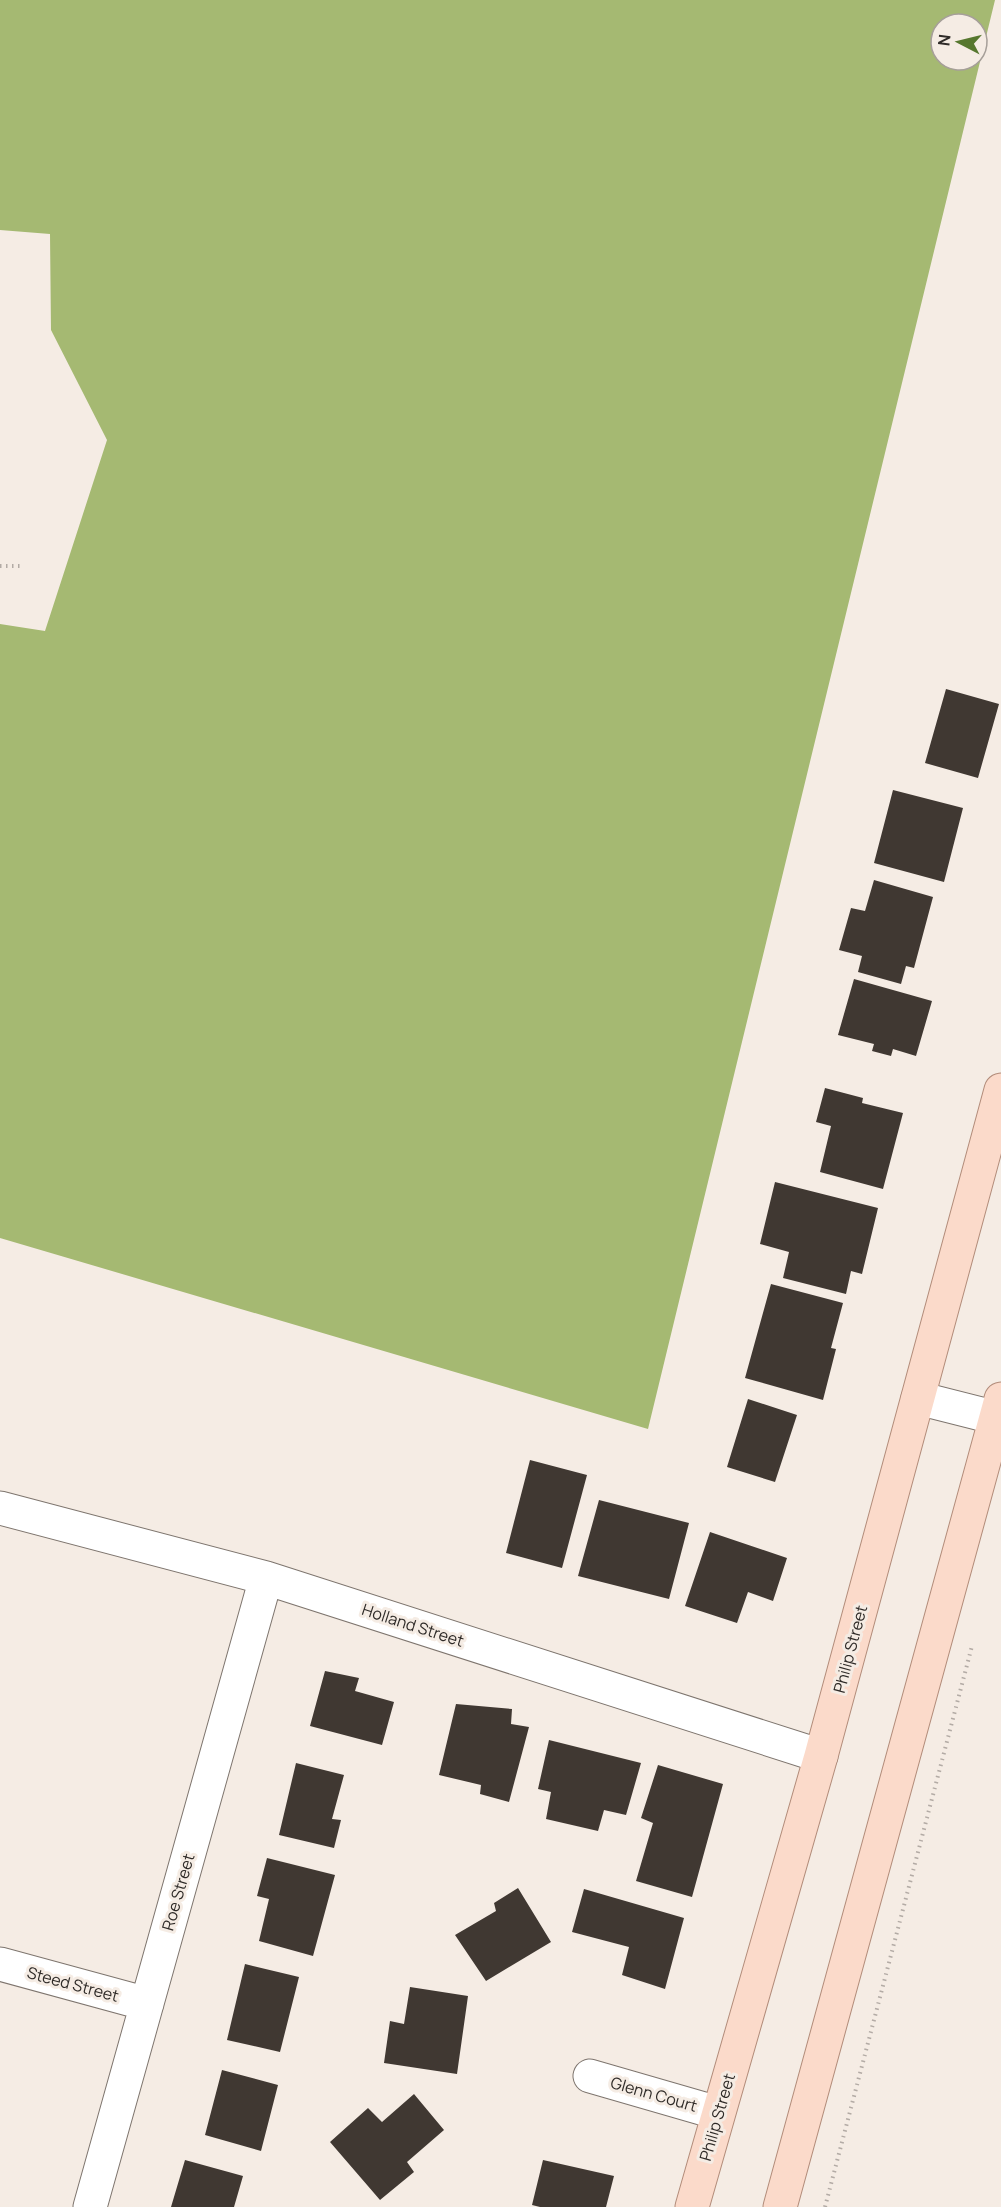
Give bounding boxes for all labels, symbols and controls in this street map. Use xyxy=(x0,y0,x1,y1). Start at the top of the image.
north arrow xyxy=(929,12,989,72)
text: N xyxy=(932,33,956,47)
street label: Holland Street xyxy=(359,1598,467,1652)
street label: Philip Street xyxy=(828,1603,872,1695)
street label: Roe Street xyxy=(157,1851,199,1933)
street label: Steed Street xyxy=(25,1961,121,2007)
street label: Glenn Court xyxy=(608,2071,700,2117)
street label: Philip Street xyxy=(694,2071,740,2163)

